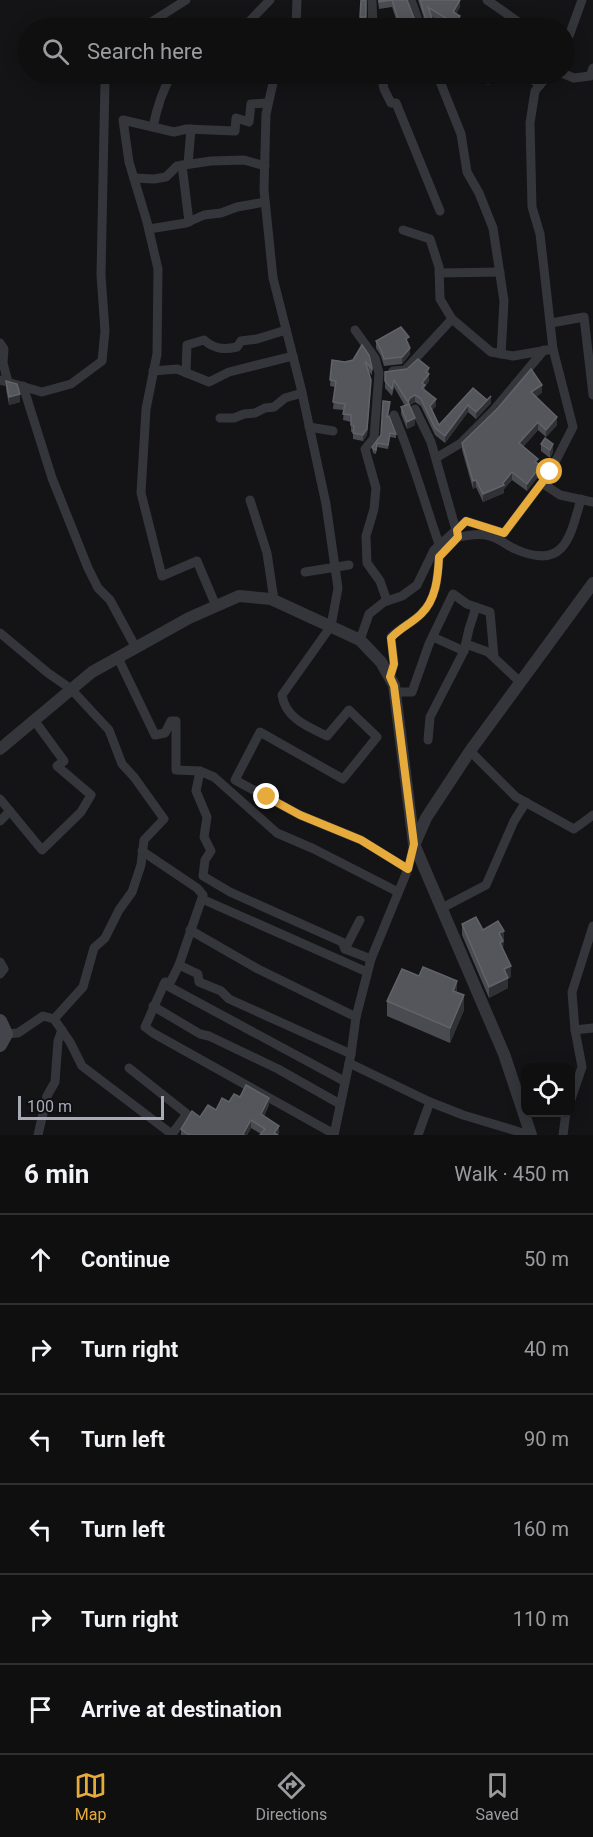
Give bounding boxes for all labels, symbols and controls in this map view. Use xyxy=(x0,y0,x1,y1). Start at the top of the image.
search box xyxy=(18,18,575,84)
icon: search xyxy=(39,35,72,68)
text: Search here xyxy=(87,39,203,64)
route start xyxy=(536,458,562,484)
route end xyxy=(253,783,279,809)
map controls xyxy=(521,1063,575,1117)
button: locate xyxy=(521,1063,575,1117)
scale bar xyxy=(18,1093,164,1120)
text: 100 m xyxy=(27,1097,72,1116)
text: 6 min xyxy=(24,1159,89,1189)
text: Walk · 450 m xyxy=(454,1162,569,1186)
icon: ahead xyxy=(24,1243,57,1276)
text: Continue xyxy=(81,1247,170,1272)
text: 50 m xyxy=(524,1247,569,1271)
icon: right xyxy=(24,1333,57,1366)
text: Turn right xyxy=(81,1337,178,1362)
text: 40 m xyxy=(524,1337,569,1361)
icon: left xyxy=(24,1423,57,1456)
text: Turn left xyxy=(81,1427,165,1452)
text: 90 m xyxy=(524,1427,569,1451)
icon: left xyxy=(24,1513,57,1546)
text: Turn left xyxy=(81,1517,165,1542)
text: 160 m xyxy=(513,1517,569,1541)
icon: right xyxy=(24,1603,57,1636)
text: Turn right xyxy=(81,1607,178,1632)
text: 110 m xyxy=(513,1607,569,1631)
icon: arrive xyxy=(24,1693,57,1726)
text: Arrive at destination xyxy=(81,1697,282,1722)
tab: Map xyxy=(74,1769,107,1824)
tab: Directions xyxy=(255,1769,327,1824)
tab: Saved xyxy=(476,1769,519,1824)

